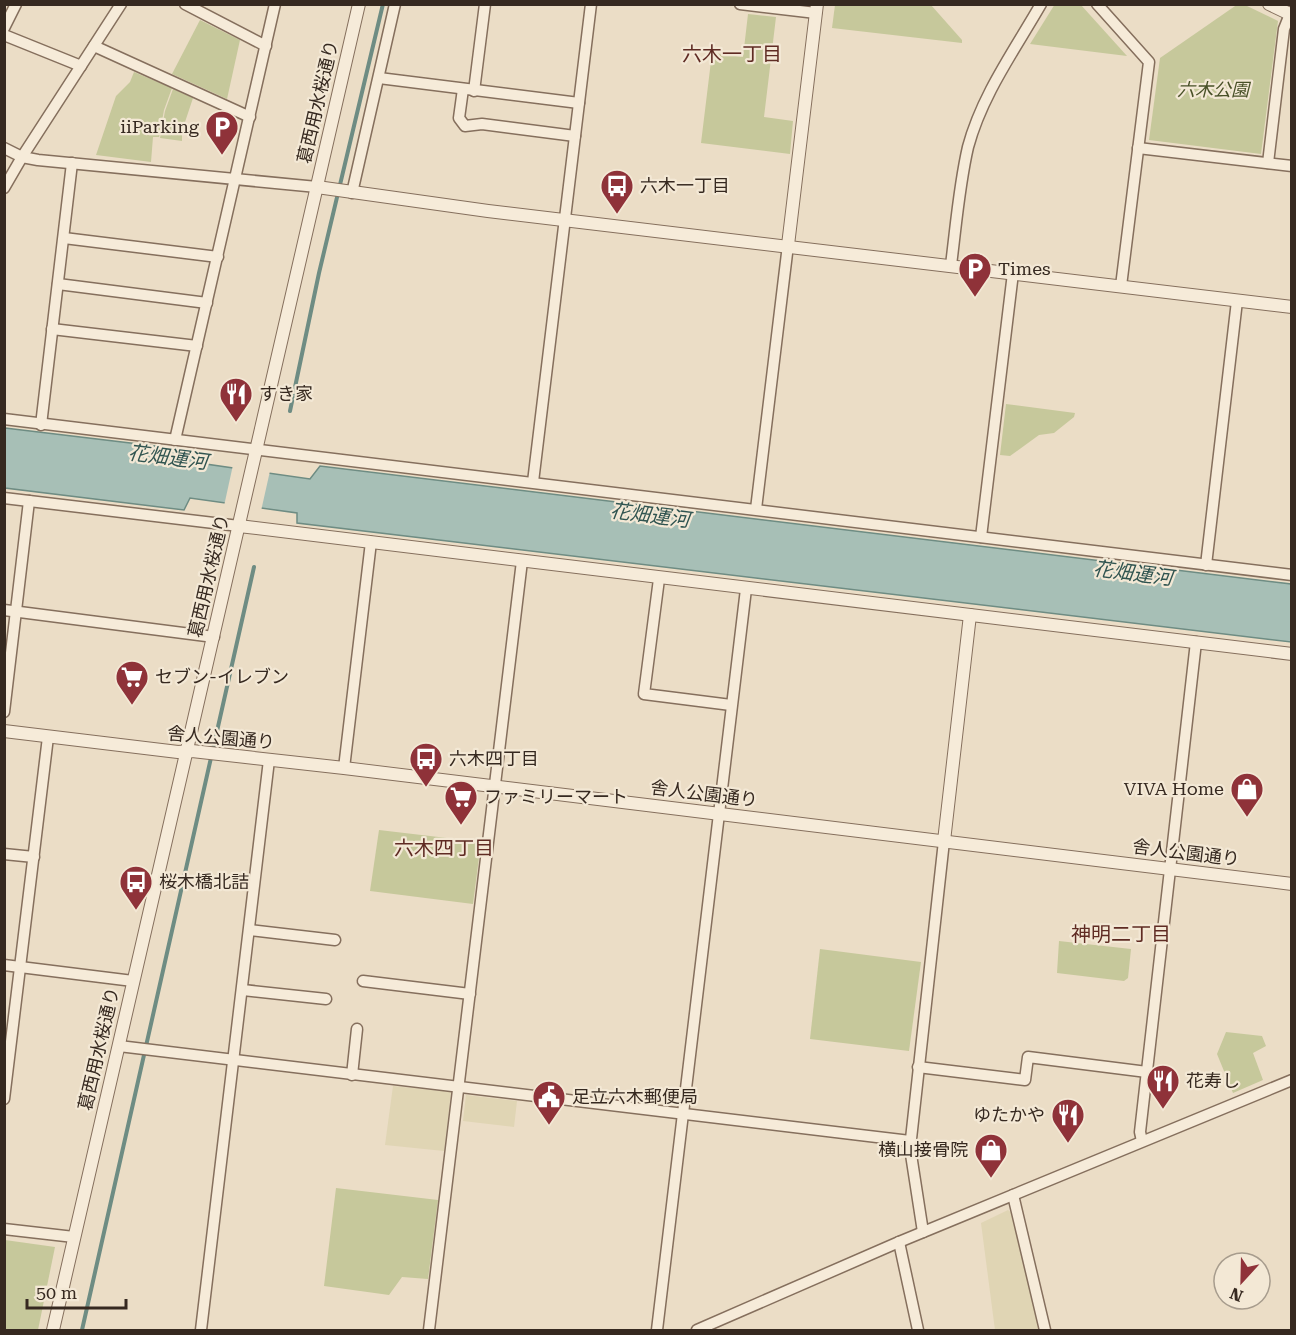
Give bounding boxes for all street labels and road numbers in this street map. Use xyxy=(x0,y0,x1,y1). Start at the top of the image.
street label: 葛西用水桜通り xyxy=(293,38,342,166)
street label: 葛西用水桜通り xyxy=(184,512,233,640)
street label: 舎人公園通り xyxy=(166,722,276,753)
street label: 舎人公園通り xyxy=(649,777,759,811)
street label: 舎人公園通り xyxy=(1131,836,1241,870)
street label: 葛西用水桜通り xyxy=(74,985,123,1113)

